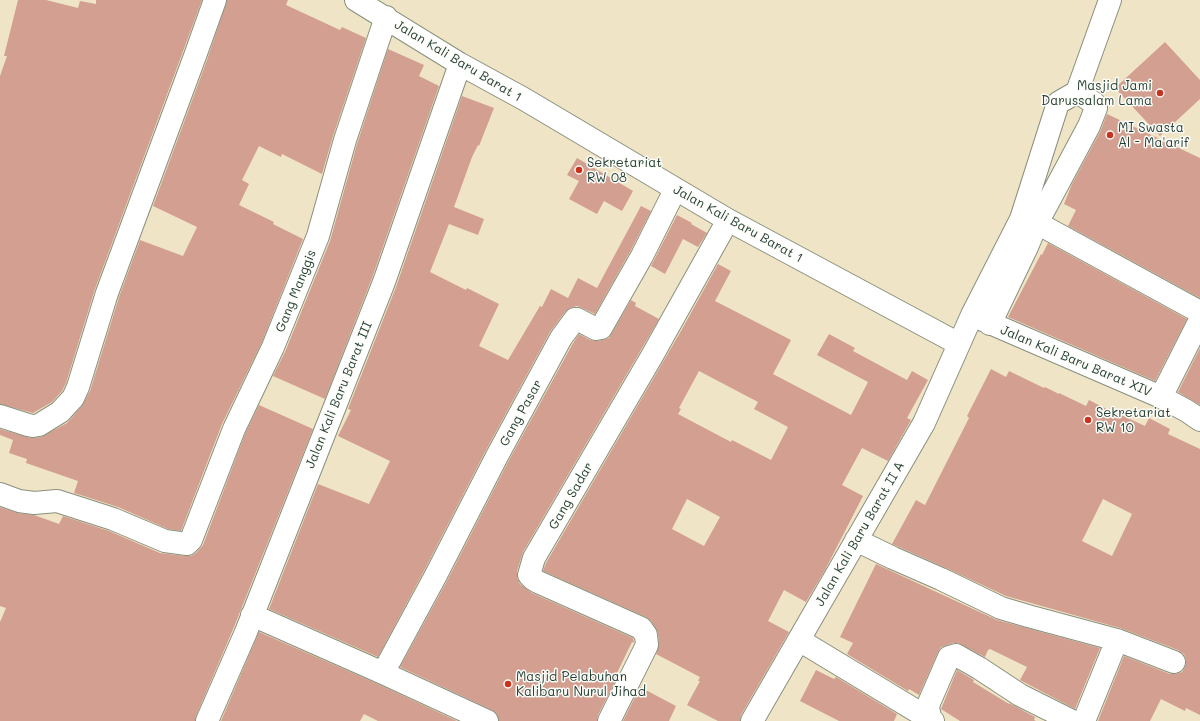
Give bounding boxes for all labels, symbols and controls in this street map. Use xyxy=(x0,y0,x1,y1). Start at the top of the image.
street label: Jalan Kali Baru Barat 1 xyxy=(391,17,525,105)
place label: Masjid Jami Darussalam Lama xyxy=(1041,78,1152,109)
marker: Masjid Jami Darussalam Lama xyxy=(1155,88,1165,98)
place label: MI Swasta Al - Ma'arif xyxy=(1118,120,1189,151)
marker: MI Swasta Al - Ma'arif xyxy=(1105,130,1115,140)
place label: Sekretariat RW 08 xyxy=(587,155,662,186)
marker: Sekretariat RW 08 xyxy=(574,165,584,175)
street label: Jalan Kali Baru Barat 1 xyxy=(670,182,806,266)
street label: Gang Manggis xyxy=(272,247,320,335)
street label: Jalan Kali Baru Barat III xyxy=(302,319,376,471)
street label: Jalan Kali Baru Barat XIV xyxy=(998,322,1154,400)
street label: Gang Pasar xyxy=(496,377,546,449)
place label: Sekretariat RW 10 xyxy=(1096,405,1171,436)
marker: Sekretariat RW 10 xyxy=(1083,415,1093,425)
street label: Jalan Kali Baru Barat II A xyxy=(812,459,908,609)
street label: Gang Sadar xyxy=(546,460,596,532)
place label: Masjid Pelabuhan Kalibaru Nurul Jihad xyxy=(516,669,646,700)
marker: Masjid Pelabuhan Kalibaru Nurul Jihad xyxy=(503,679,513,689)

